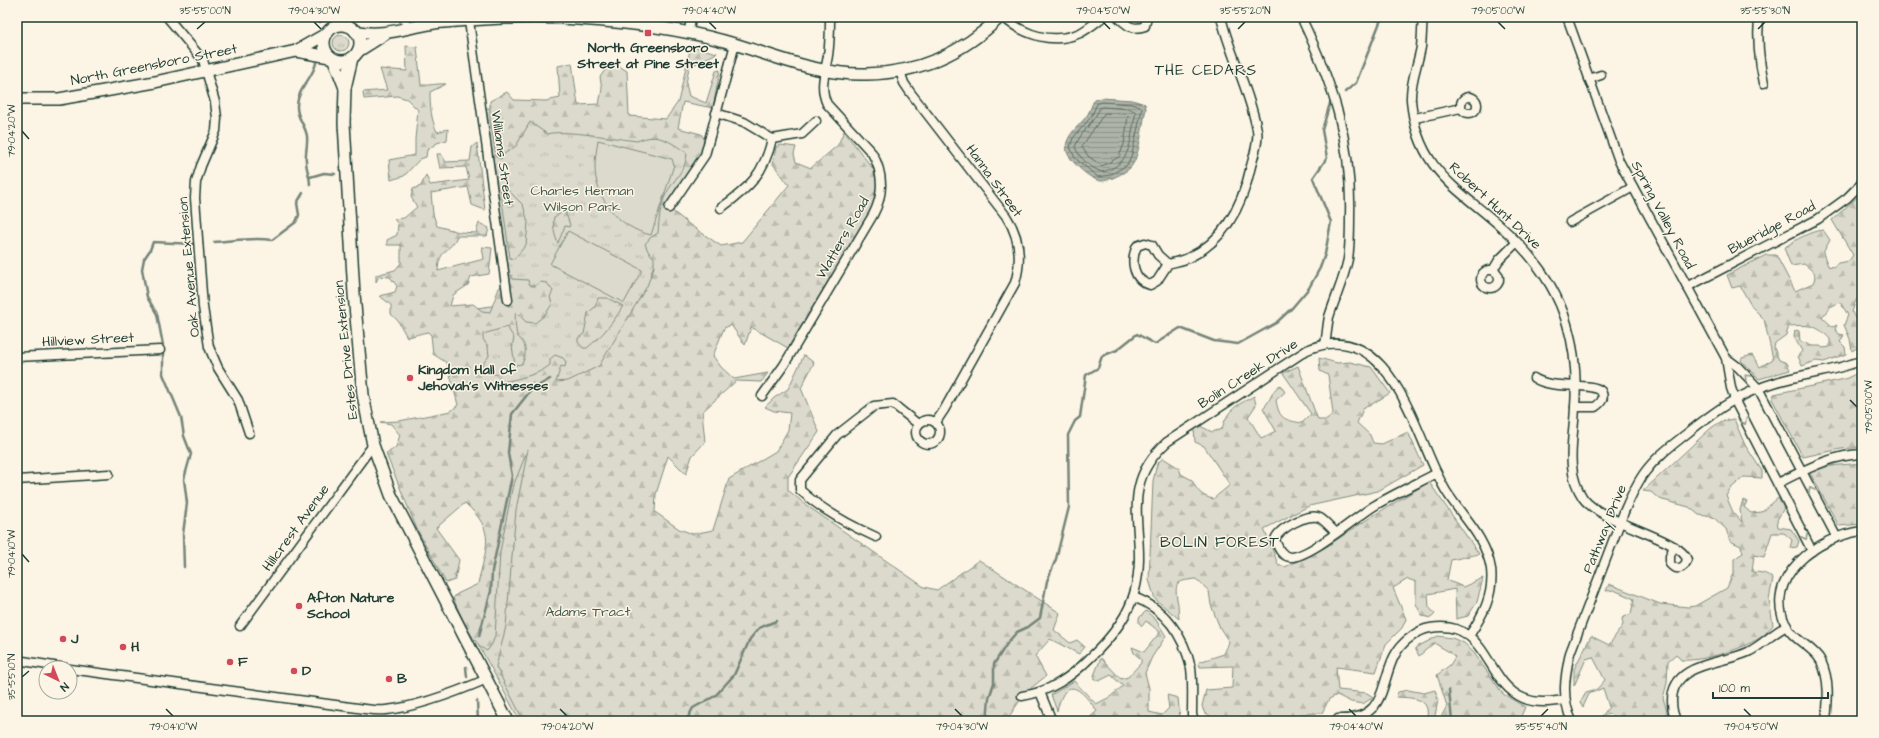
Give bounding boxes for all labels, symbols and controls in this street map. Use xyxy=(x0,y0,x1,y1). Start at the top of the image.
text: 35°55'00"N xyxy=(179,4,231,18)
text: 79°04'30"W xyxy=(288,4,341,18)
text: 79°04'40"W xyxy=(682,4,736,18)
text: 79°04'50"W xyxy=(1076,4,1131,18)
text: 35°55'20"N xyxy=(1220,4,1270,18)
text: 79°05'00"W xyxy=(1471,4,1525,18)
text: 35°55'30"N xyxy=(1740,4,1790,18)
marker: North Greensboro Street at Pine Street xyxy=(643,28,653,38)
place label: North Greensboro Street at Pine Street xyxy=(576,38,719,74)
street label: North Greensboro Street xyxy=(69,39,239,91)
district label: THE CEDARS xyxy=(1155,60,1257,81)
text: 79°04'20"W xyxy=(5,104,19,157)
street label: Williams Street xyxy=(485,109,519,207)
street label: Hanna Street xyxy=(961,141,1027,222)
street label: Spring Valley Road xyxy=(1626,157,1700,273)
street label: Robert Hunt Drive xyxy=(1444,158,1546,254)
park label: Charles Herman Wilson Park xyxy=(531,181,633,217)
street label: Watters Road xyxy=(811,193,875,283)
street label: Oak Avenue Extension xyxy=(173,196,205,338)
street label: Blueridge Road xyxy=(1725,197,1819,259)
street label: Estes Drive Extension xyxy=(329,280,363,420)
street label: Hillview Street xyxy=(42,328,135,352)
street label: Bolin Creek Drive xyxy=(1194,334,1302,414)
place label: Kingdom Hall of Jehovah’s Witnesses xyxy=(417,360,548,396)
marker: Kingdom Hall of Jehovah’s Witnesses xyxy=(405,373,415,383)
one-way arrow xyxy=(1745,374,1752,382)
text: 79°05'00"W xyxy=(1862,380,1876,434)
one-way arrow xyxy=(1739,418,1747,425)
street label: Hillcrest Avenue xyxy=(258,480,335,576)
street label: Pathway Drive xyxy=(1578,481,1632,576)
one-way arrow xyxy=(1809,486,1816,494)
text: 79°04'10"W xyxy=(5,529,19,578)
district label: BOLIN FOREST xyxy=(1160,532,1280,553)
one-way arrow xyxy=(1800,533,1808,540)
place label: Afton Nature School xyxy=(306,588,395,624)
marker: Afton Nature School xyxy=(294,601,304,611)
park label: Adams Tract xyxy=(546,602,631,622)
place label: J xyxy=(70,629,79,649)
marker: J xyxy=(58,634,68,644)
place label: H xyxy=(131,637,140,657)
marker: H xyxy=(118,642,128,652)
place label: F xyxy=(238,652,248,672)
text: 35°55'10"N xyxy=(5,654,19,700)
marker: F xyxy=(225,657,235,667)
north arrow xyxy=(38,660,78,700)
place label: D xyxy=(302,661,312,681)
marker: D xyxy=(289,666,299,676)
place label: B xyxy=(397,669,407,689)
marker: B xyxy=(384,674,394,684)
scale bar xyxy=(1713,674,1828,700)
text: N xyxy=(57,679,72,695)
text: 100 m xyxy=(1719,680,1750,697)
text: 79°04'10"W xyxy=(149,720,198,734)
text: 79°04'20"W xyxy=(541,720,594,734)
text: 79°04'30"W xyxy=(936,720,989,734)
text: 79°04'40"W xyxy=(1329,720,1383,734)
text: 35°55'40"N xyxy=(1515,720,1567,734)
text: 79°04'50"W xyxy=(1724,720,1779,734)

